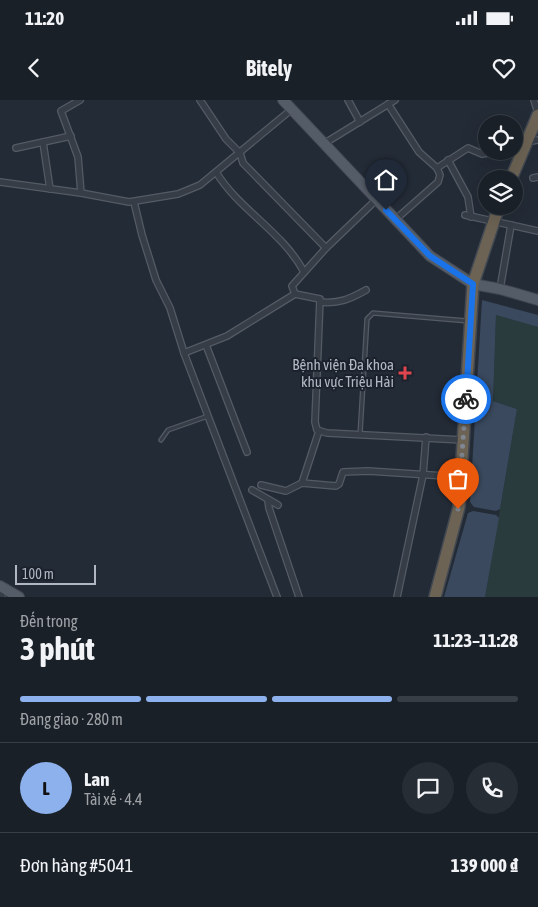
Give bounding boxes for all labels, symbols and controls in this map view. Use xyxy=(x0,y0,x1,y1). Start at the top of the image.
text: 11:20 xyxy=(25,7,64,29)
icon: back xyxy=(20,54,48,82)
icon: heart xyxy=(490,54,518,82)
text: Bitely xyxy=(246,55,292,81)
map controls xyxy=(478,115,523,215)
button: locate xyxy=(478,115,523,160)
pin xyxy=(365,159,407,210)
icon: home xyxy=(372,166,400,194)
button: layers xyxy=(478,170,523,215)
place label: Bệnh viện Đa khoa khu vực Triệu Hải xyxy=(292,356,394,390)
marker: Bệnh viện Đa khoa khu vực Triệu Hải xyxy=(398,366,412,380)
courier xyxy=(441,374,491,424)
icon: bike xyxy=(452,385,480,413)
pin xyxy=(437,458,479,509)
icon: bag xyxy=(444,465,472,493)
scale bar xyxy=(15,562,96,585)
text: 100 m xyxy=(22,566,54,582)
text: Đến trong xyxy=(20,612,78,630)
text: 11:23–11:28 xyxy=(433,629,518,651)
text: 3 phút xyxy=(20,630,95,667)
text: Đang giao · 280 m xyxy=(20,710,123,728)
button: chat xyxy=(402,762,454,814)
button: phone xyxy=(466,762,518,814)
text: Lan xyxy=(84,768,109,790)
text: L xyxy=(42,777,50,799)
text: Tài xế · 4.4 xyxy=(84,790,142,808)
text: Đơn hàng #5041 xyxy=(20,854,134,876)
text: 139 000 ₫ xyxy=(451,854,518,876)

